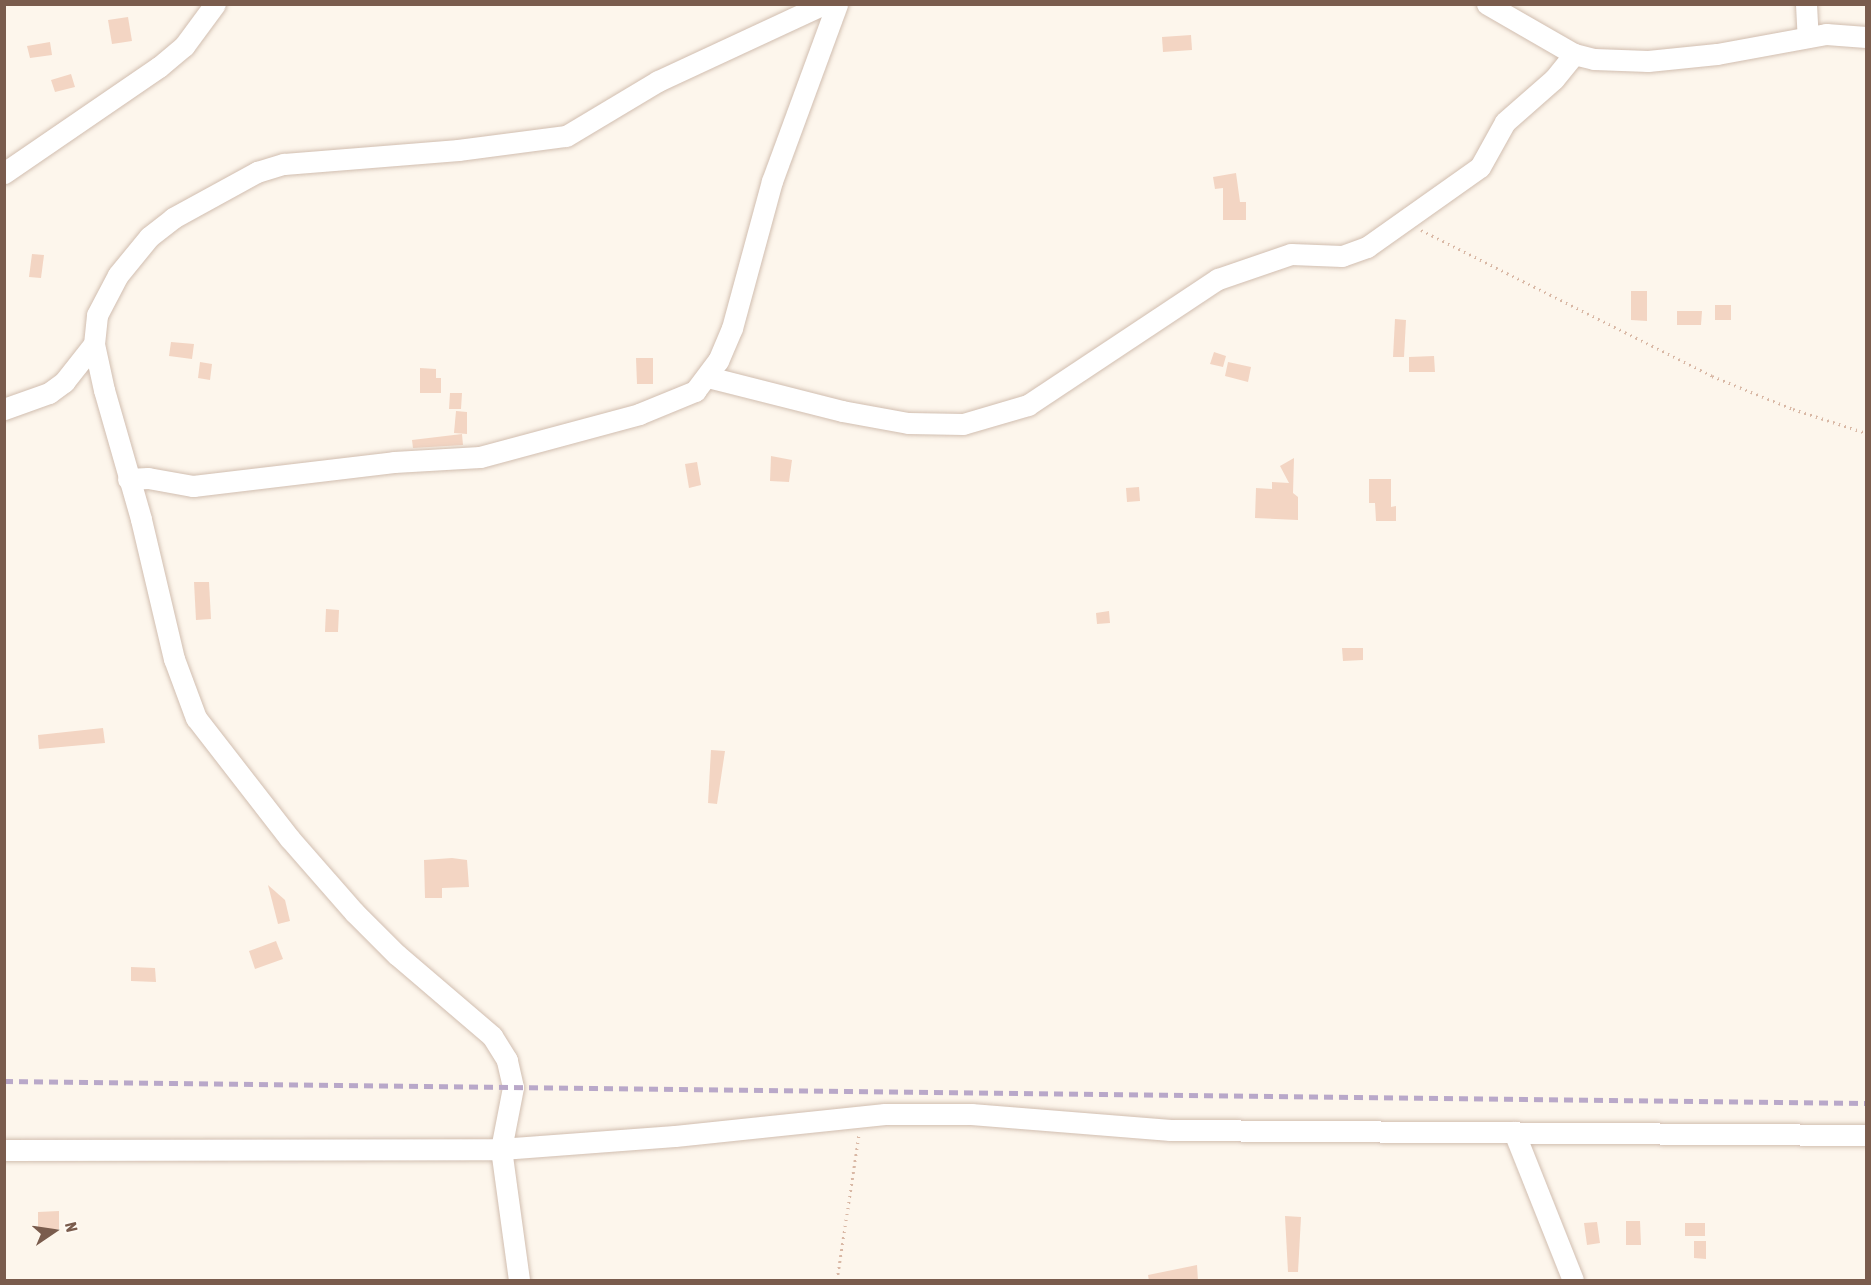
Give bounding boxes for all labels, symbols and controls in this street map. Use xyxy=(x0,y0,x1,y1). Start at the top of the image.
north arrow xyxy=(24,1201,84,1261)
text: N xyxy=(62,1220,81,1234)

